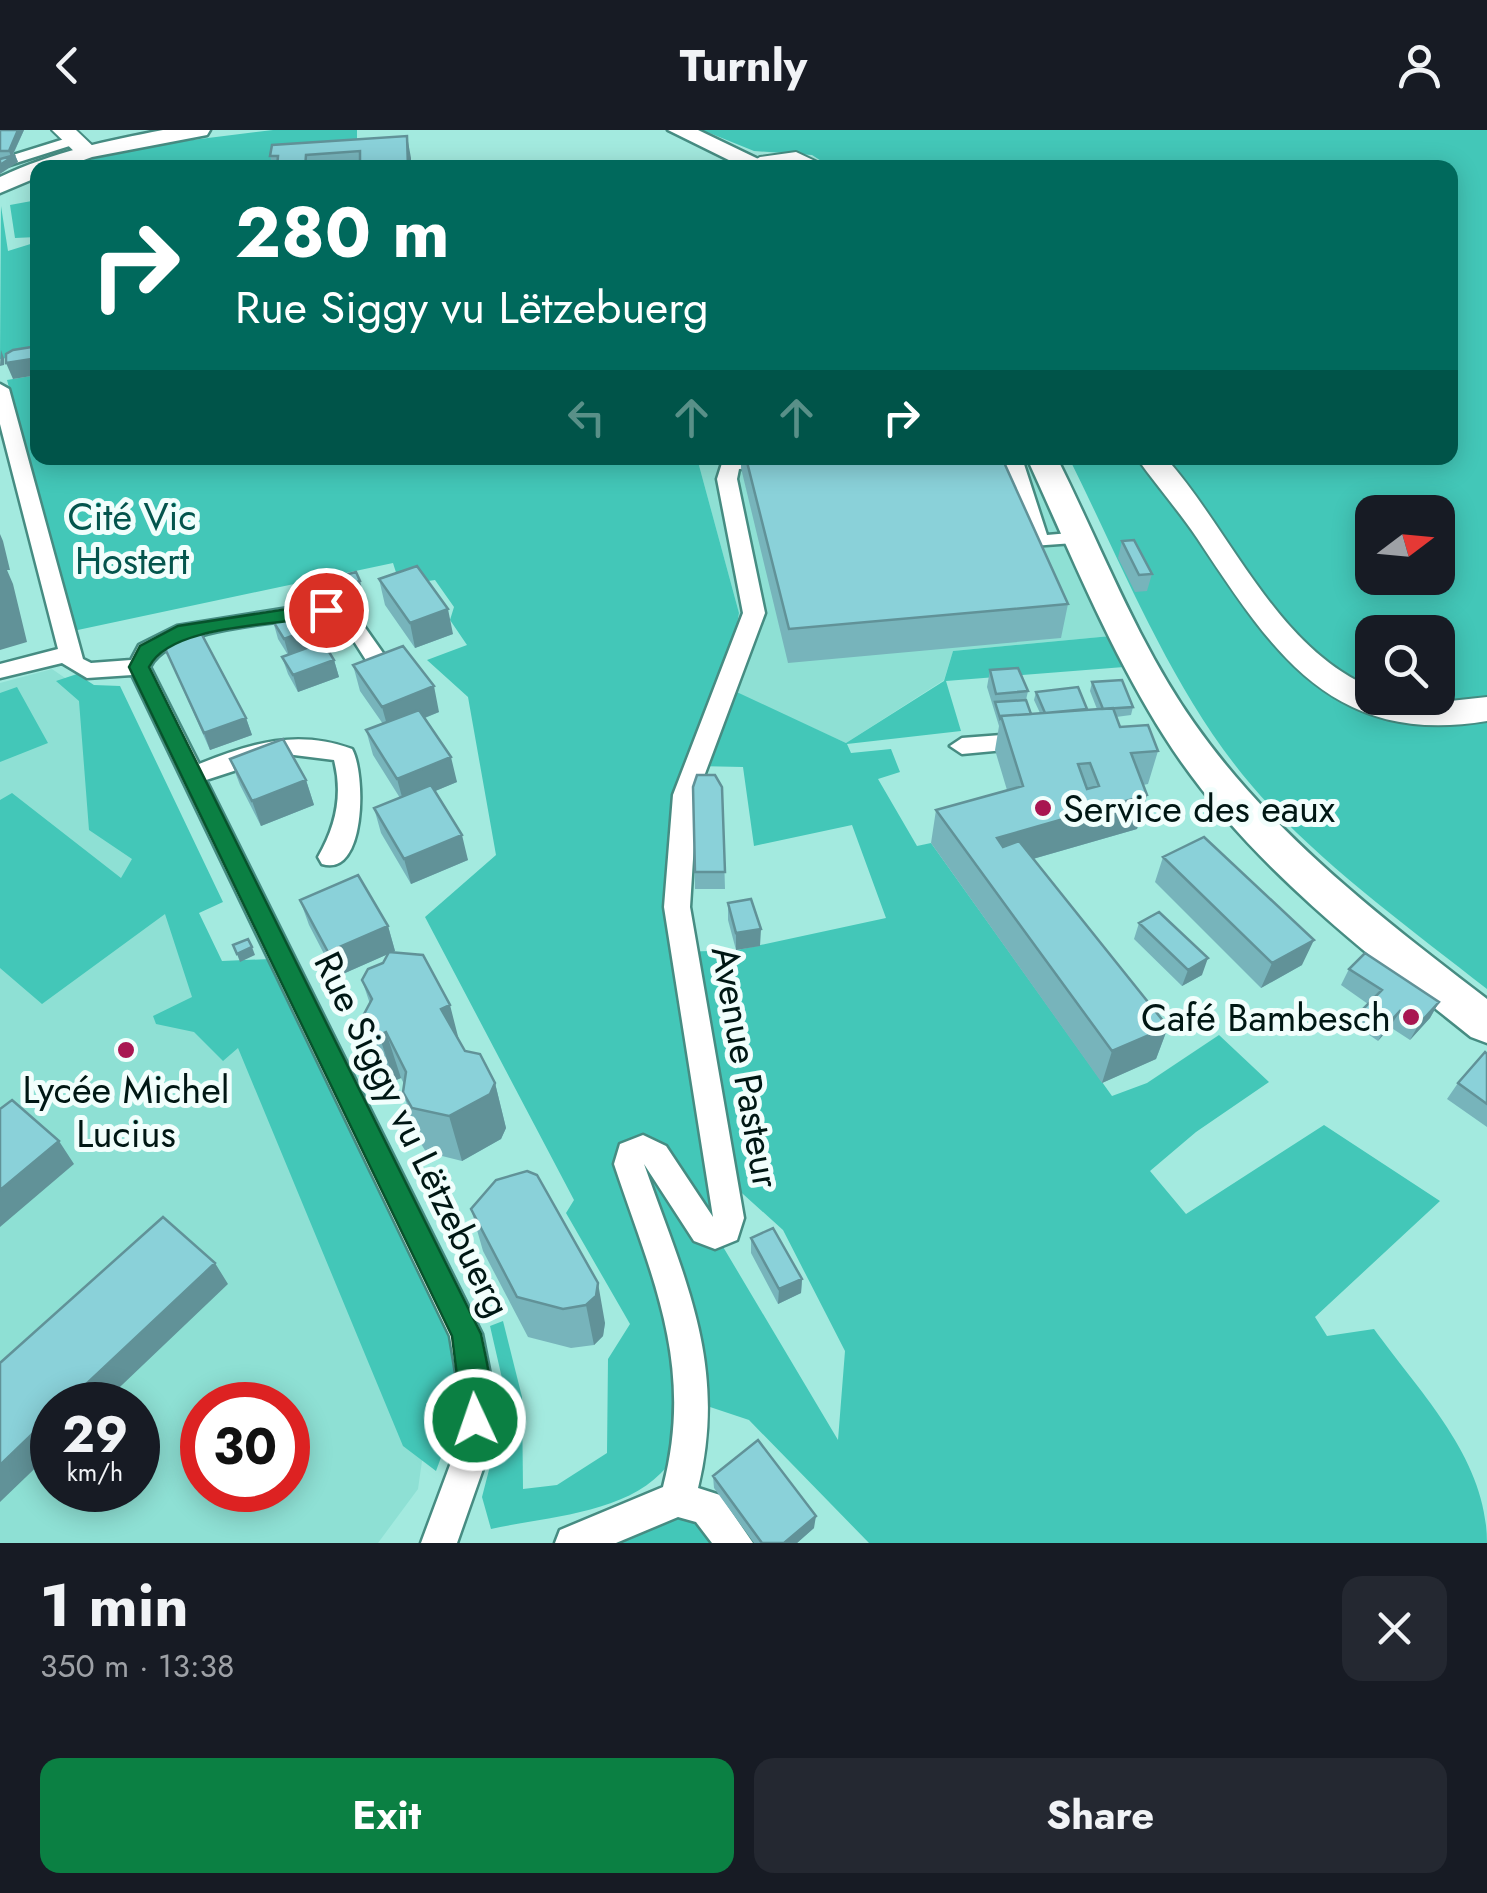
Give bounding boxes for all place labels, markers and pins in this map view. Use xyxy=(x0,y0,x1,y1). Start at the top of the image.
pin xyxy=(284,568,369,653)
place label: Service des eaux xyxy=(1063,781,1335,836)
marker: Service des eaux xyxy=(1032,797,1054,819)
place label: Café Bambesch xyxy=(1141,990,1391,1045)
marker: Café Bambesch xyxy=(1400,1006,1422,1028)
marker: Lycée Michel Lucius xyxy=(115,1039,137,1061)
place label: Lycée Michel Lucius xyxy=(22,1062,230,1161)

